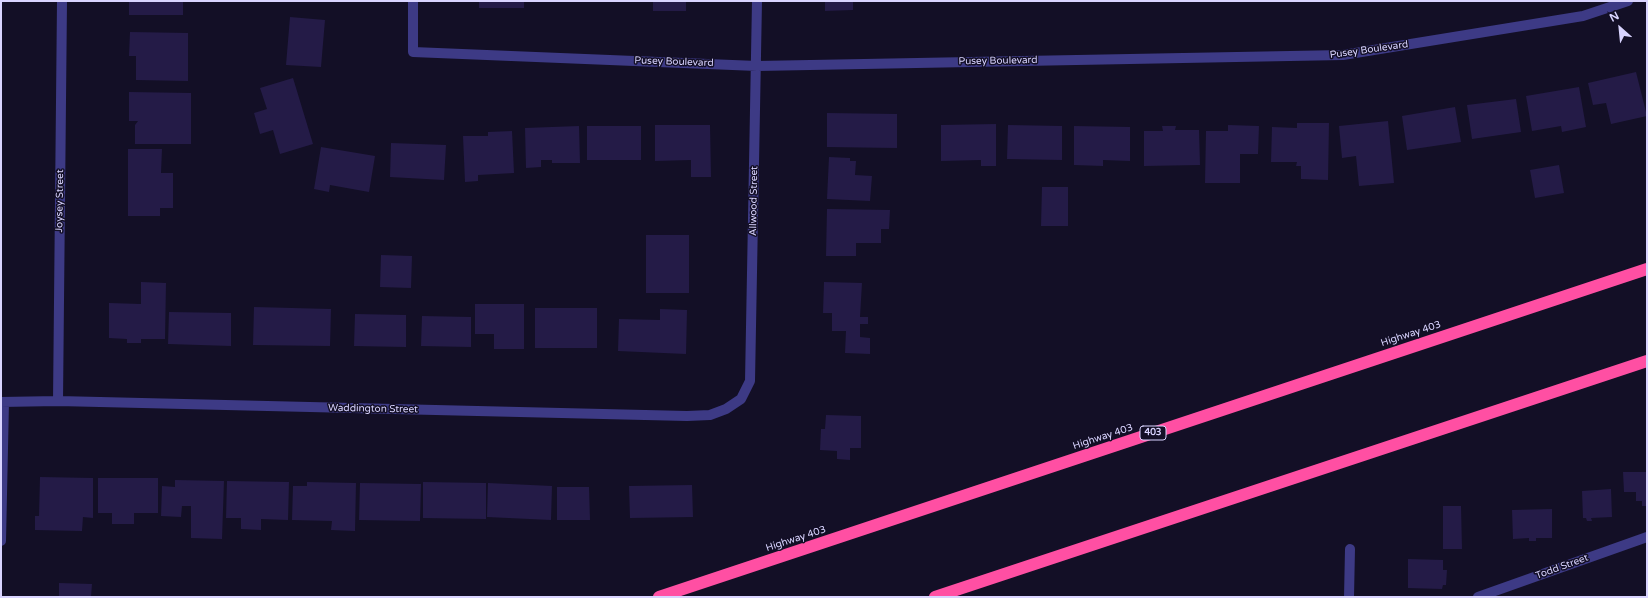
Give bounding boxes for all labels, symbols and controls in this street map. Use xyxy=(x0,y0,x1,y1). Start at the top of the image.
north arrow xyxy=(1600,8,1640,48)
text: N xyxy=(1607,9,1621,25)
street label: Pusey Boulevard xyxy=(1329,39,1409,61)
street label: Pusey Boulevard xyxy=(958,54,1038,68)
street label: Pusey Boulevard xyxy=(634,55,714,69)
street label: Allwood Street xyxy=(747,166,761,236)
street label: Joysey Street xyxy=(53,169,67,233)
street label: Highway 403 xyxy=(1379,319,1443,349)
street label: Waddington Street xyxy=(328,402,418,416)
street label: Highway 403 xyxy=(1071,422,1135,452)
road number: 403 xyxy=(1140,426,1166,440)
street label: Highway 403 xyxy=(764,524,828,554)
street label: Todd Street xyxy=(1534,552,1590,582)

